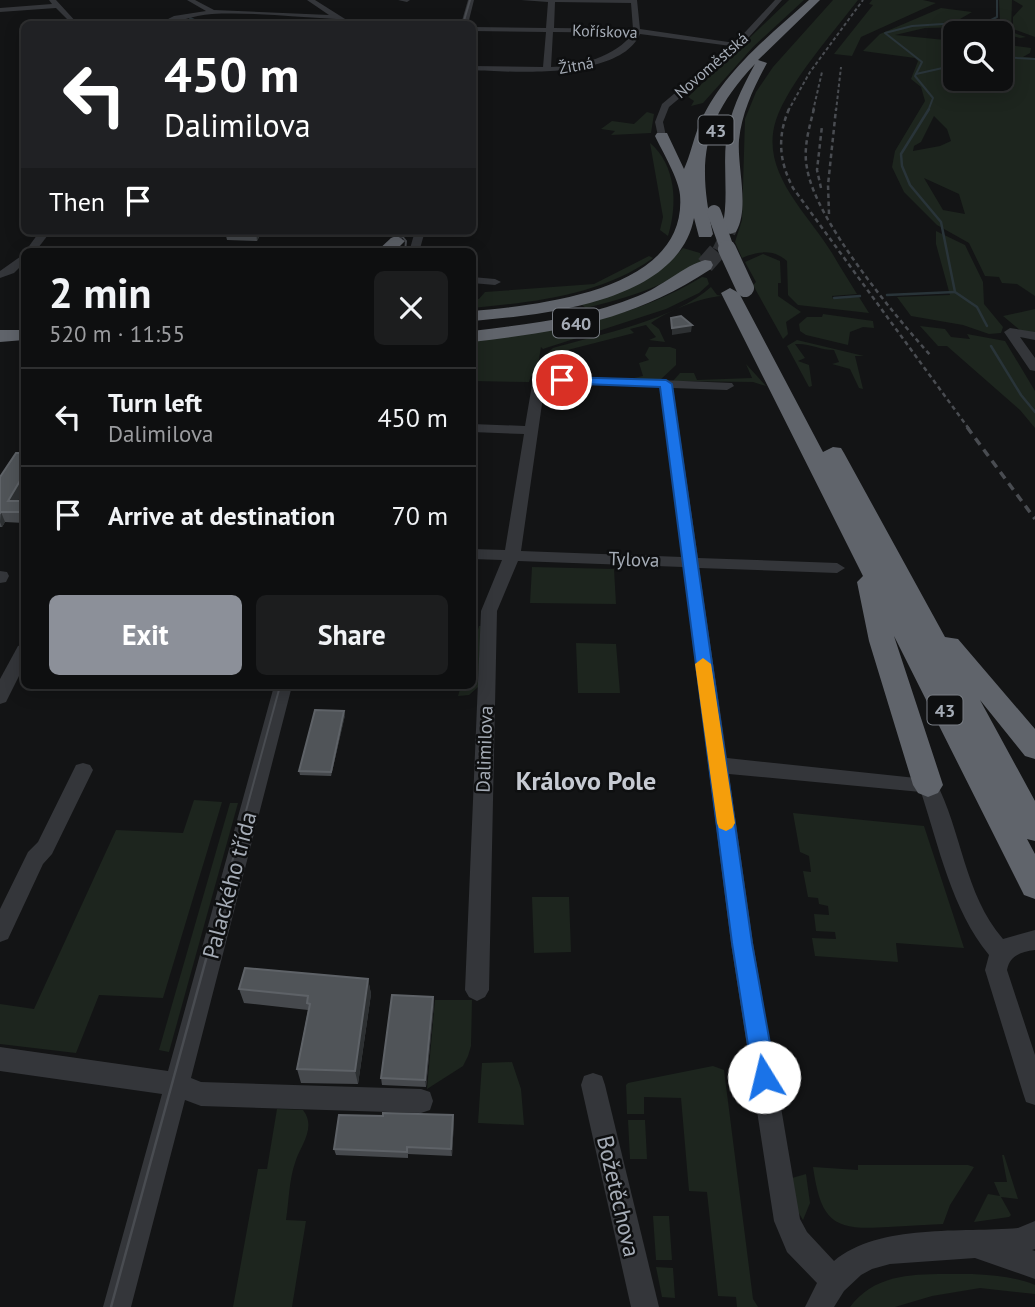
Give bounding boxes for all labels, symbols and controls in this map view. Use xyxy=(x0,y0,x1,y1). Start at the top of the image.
street label: Kořískova xyxy=(572,20,638,42)
map controls xyxy=(943,21,1013,91)
button: search xyxy=(943,21,1013,91)
street label: Novoměstská xyxy=(670,28,752,102)
text: 450 m xyxy=(164,42,299,106)
icon: left xyxy=(49,49,140,140)
street label: Žitná xyxy=(557,52,595,78)
text: Dalimilova xyxy=(164,104,311,146)
road number: 43 xyxy=(698,116,734,145)
icon: arrive xyxy=(119,182,157,220)
text: Then xyxy=(49,185,105,218)
text: 2 min xyxy=(49,265,151,320)
button: close xyxy=(374,271,448,345)
road number: 640 xyxy=(553,309,599,338)
text: 520 m · 11:55 xyxy=(49,319,185,348)
pin xyxy=(532,350,592,410)
icon: arrive xyxy=(543,361,581,399)
text: Turn left xyxy=(108,386,202,419)
icon: left xyxy=(49,398,87,436)
text: 450 m xyxy=(377,401,448,434)
text: Dalimilova xyxy=(108,419,213,448)
icon: arrive xyxy=(49,496,87,534)
text: Arrive at destination xyxy=(108,499,335,532)
text: 70 m xyxy=(392,499,448,532)
street label: Tylova xyxy=(608,546,660,572)
button: Exit xyxy=(49,595,242,675)
button: Share xyxy=(256,595,448,675)
road number: 43 xyxy=(928,696,962,724)
street label: Dalimilova xyxy=(470,705,498,793)
district label: Královo Pole xyxy=(516,764,656,797)
street label: Palackého třída xyxy=(195,808,263,962)
position arrow xyxy=(727,1040,801,1114)
street label: Božetěchova xyxy=(591,1133,647,1259)

